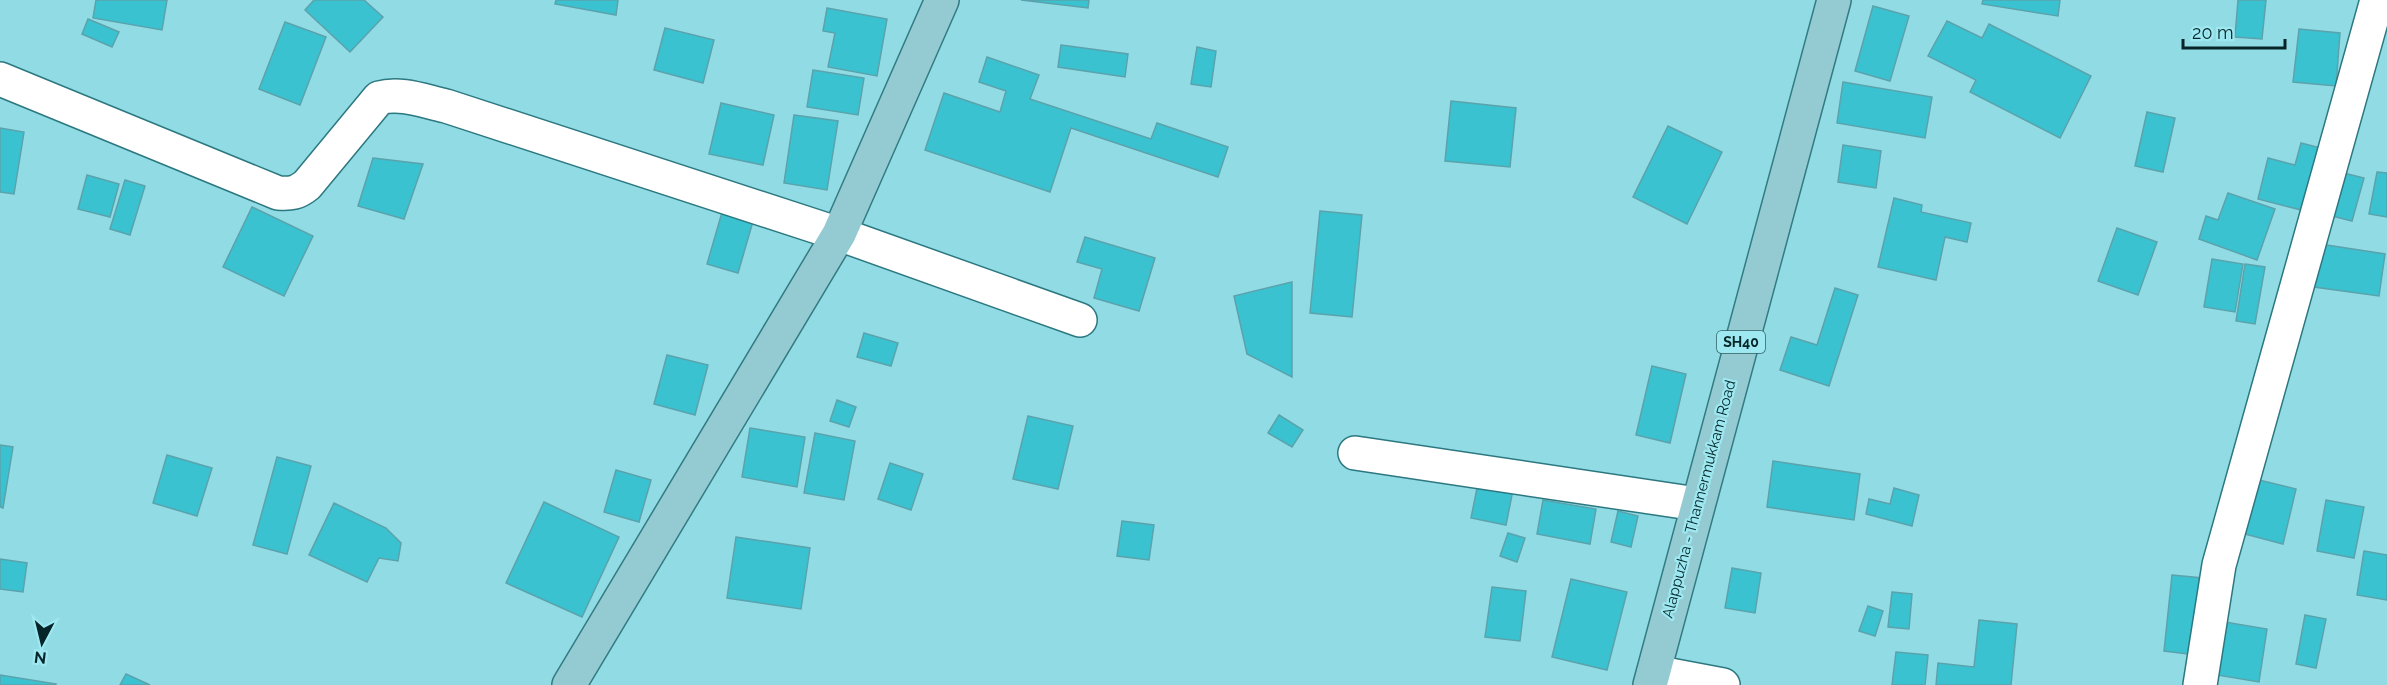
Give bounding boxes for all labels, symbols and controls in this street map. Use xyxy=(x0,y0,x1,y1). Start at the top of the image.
scale bar xyxy=(2183,12,2285,50)
text: 20 m xyxy=(2192,22,2234,43)
road number: SH40 xyxy=(1717,331,1765,353)
street label: Alappuzha - Thannermukkam Road xyxy=(1659,378,1739,620)
north arrow xyxy=(12,613,72,673)
text: N xyxy=(33,647,47,668)

